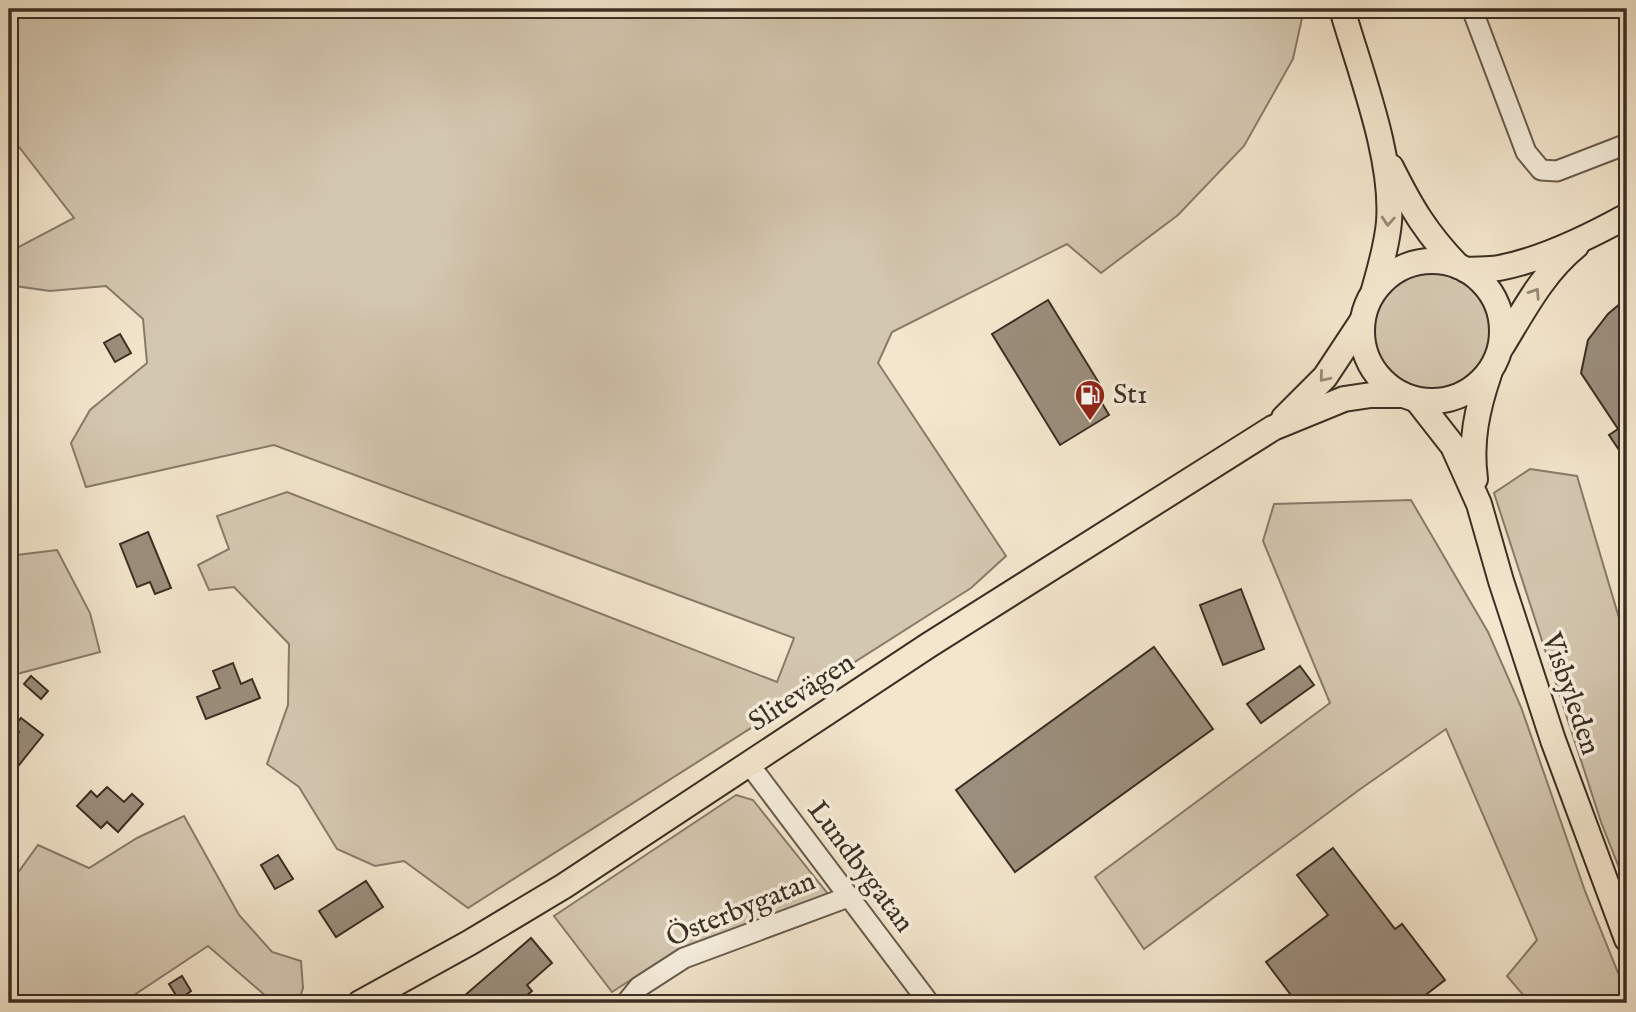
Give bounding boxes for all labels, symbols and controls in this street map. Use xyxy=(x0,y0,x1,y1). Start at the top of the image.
one-way arrow xyxy=(1381,216,1396,227)
one-way arrow xyxy=(1527,287,1540,300)
one-way arrow xyxy=(1320,369,1332,382)
fuel station icon: St1 xyxy=(1073,378,1107,422)
place label: St1 xyxy=(1113,378,1147,413)
street label: Visbyleden xyxy=(1532,627,1607,760)
street label: Slitevägen xyxy=(742,646,862,740)
street label: Lundbygatan xyxy=(799,794,921,940)
street label: Österbygatan xyxy=(661,864,821,956)

